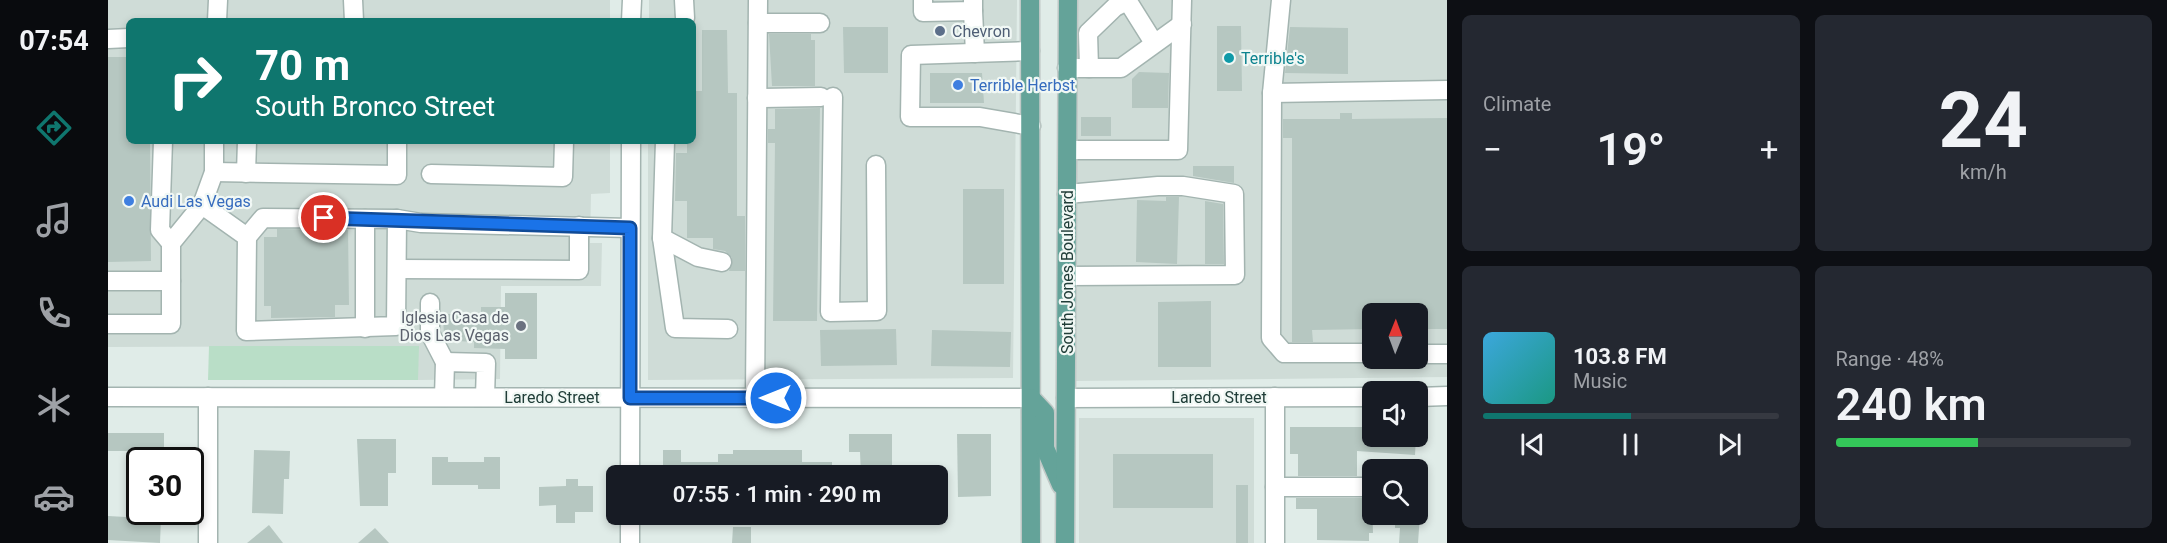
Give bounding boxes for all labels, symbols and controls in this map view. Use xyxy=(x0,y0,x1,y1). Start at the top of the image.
place label: Chevron xyxy=(952,22,1011,41)
marker: Chevron xyxy=(933,24,947,38)
text: 07:54 xyxy=(19,25,89,57)
text: 70 m xyxy=(255,41,350,90)
icon: right xyxy=(156,42,234,120)
place label: Terrible's xyxy=(1241,49,1305,68)
marker: Terrible's xyxy=(1222,51,1236,65)
text: 24 xyxy=(1938,75,2028,166)
place label: Terrible Herbst xyxy=(970,76,1075,95)
marker: Terrible Herbst xyxy=(951,78,965,92)
text: South Bronco Street xyxy=(255,91,495,123)
text: Climate xyxy=(1483,92,1551,116)
icon: directions xyxy=(33,107,75,149)
text: 19° xyxy=(1596,123,1665,176)
text: − xyxy=(1483,130,1502,169)
text: + xyxy=(1760,130,1779,169)
text: km/h xyxy=(1960,160,2007,184)
street label: South Jones Boulevard xyxy=(1058,190,1077,354)
place label: Audi Las Vegas xyxy=(141,192,251,211)
pin xyxy=(298,192,349,243)
marker: Audi Las Vegas xyxy=(122,194,136,208)
icon: music xyxy=(33,199,75,241)
icon: arrive xyxy=(307,201,340,234)
icon: phone xyxy=(33,292,75,334)
north arrow xyxy=(1362,303,1428,369)
map controls xyxy=(1362,303,1428,525)
place label: Iglesia Casa de Dios Las Vegas xyxy=(399,308,509,345)
marker: Iglesia Casa de Dios Las Vegas xyxy=(514,319,528,333)
text: 103.8 FM xyxy=(1573,344,1667,369)
text: Range · 48% xyxy=(1836,347,1944,371)
position arrow xyxy=(744,366,808,430)
text: Music xyxy=(1573,369,1627,393)
text: 240 km xyxy=(1836,378,1987,431)
button: sound xyxy=(1362,381,1428,447)
icon: climate xyxy=(33,384,75,426)
street label: Laredo Street xyxy=(504,388,600,407)
street label: Laredo Street xyxy=(1171,388,1267,407)
icon: previous xyxy=(1516,428,1549,461)
icon: pause xyxy=(1614,428,1647,461)
icon: next xyxy=(1713,428,1746,461)
speed limit sign: 30 xyxy=(126,447,204,525)
button: search xyxy=(1362,459,1428,525)
icon: car xyxy=(33,476,75,518)
text: 07:55 · 1 min · 290 m xyxy=(673,482,881,507)

